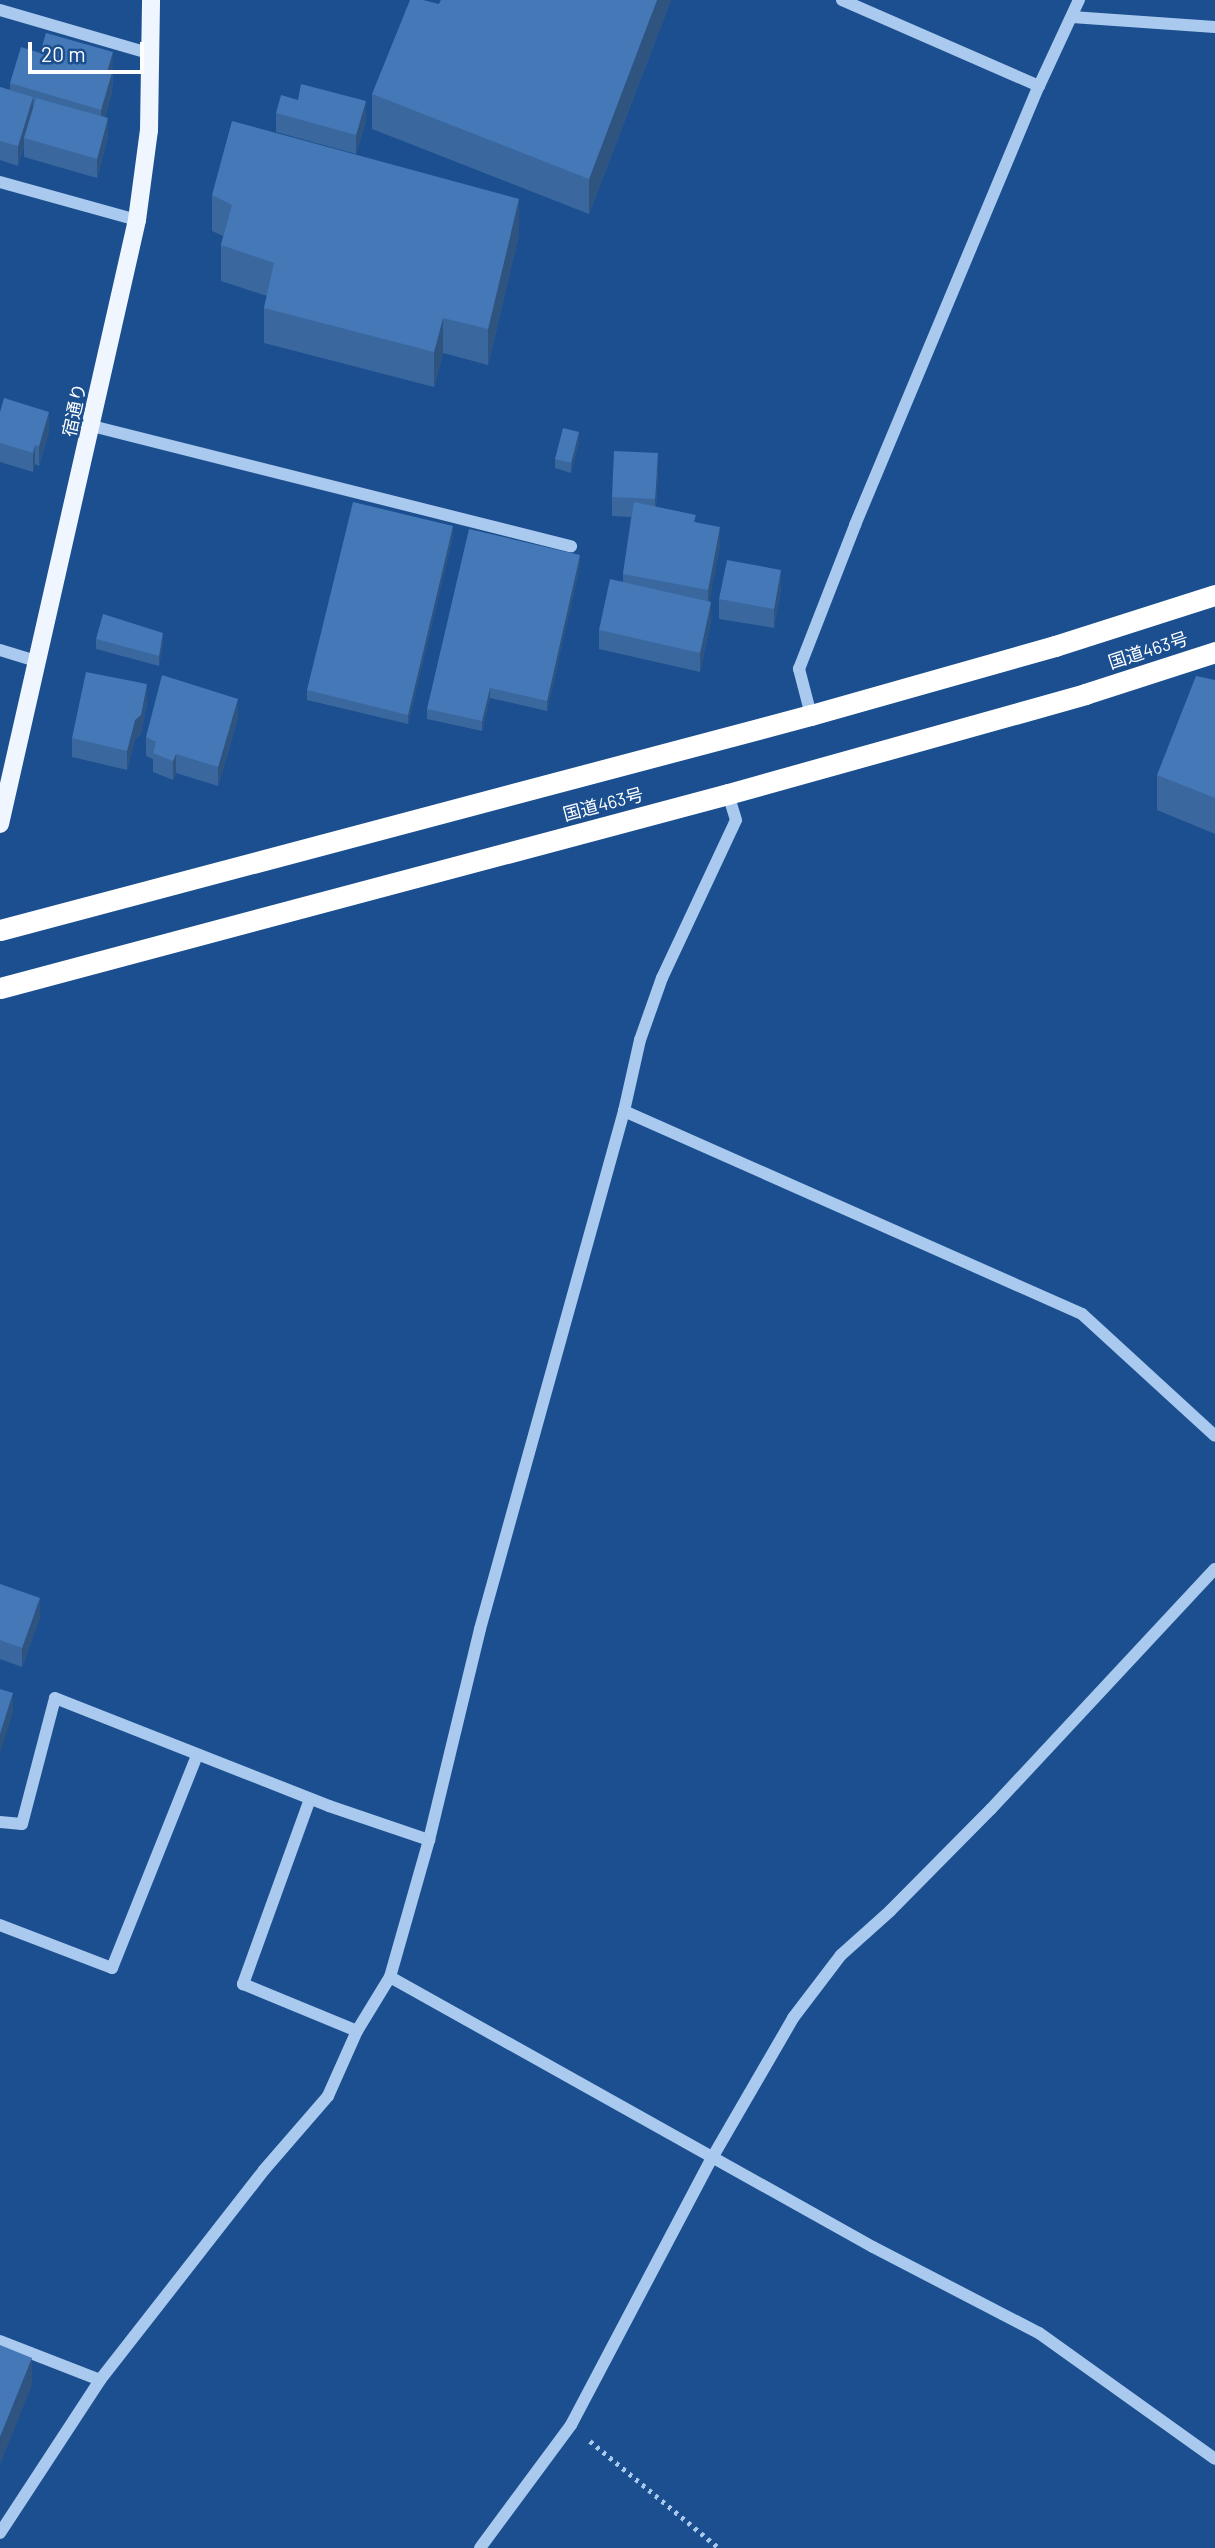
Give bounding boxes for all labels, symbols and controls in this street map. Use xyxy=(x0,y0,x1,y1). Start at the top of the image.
scale bar xyxy=(32,28,147,72)
text: 20 m xyxy=(41,41,86,66)
street label: 宿通り xyxy=(58,381,90,439)
street label: 国道463号 xyxy=(1105,627,1191,673)
street label: 国道463号 xyxy=(560,783,646,825)

